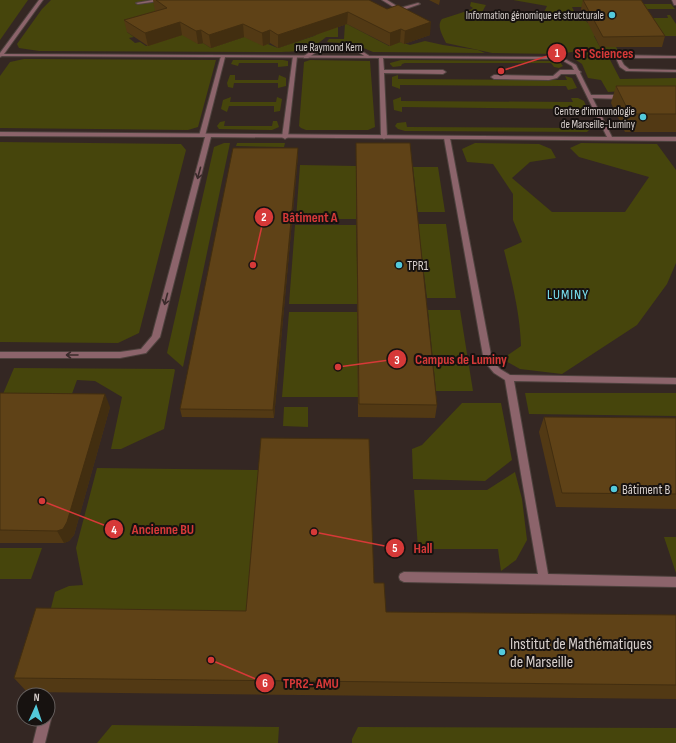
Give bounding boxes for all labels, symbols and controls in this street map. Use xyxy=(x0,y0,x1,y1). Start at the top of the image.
place label: Information génomique et structurale xyxy=(466,9,604,22)
marker: Information génomique et structurale xyxy=(607,10,617,20)
callout: ST Sciences xyxy=(547,40,642,66)
street label: rue Raymond Kern xyxy=(295,41,363,54)
text: ST Sciences xyxy=(575,45,634,62)
text: 1 xyxy=(555,46,560,61)
place label: Centre d'immunologie de Marseille-Luminy xyxy=(554,105,636,131)
marker: Centre d'immunologie de Marseille-Luminy xyxy=(638,112,648,122)
one-way arrow xyxy=(194,167,202,180)
callout: Bâtiment A xyxy=(254,204,345,230)
text: Bâtiment A xyxy=(283,209,338,226)
text: 2 xyxy=(261,210,267,225)
place label: TPR1 xyxy=(407,258,429,274)
marker: TPR1 xyxy=(394,260,404,270)
district label: LUMINY xyxy=(547,286,589,303)
one-way arrow xyxy=(162,292,169,305)
callout: Campus de Luminy xyxy=(387,346,515,372)
one-way arrow xyxy=(66,351,79,359)
text: Campus de Luminy xyxy=(415,351,507,368)
text: 3 xyxy=(394,353,400,368)
place label: Bâtiment B xyxy=(622,482,670,498)
marker: Bâtiment B xyxy=(609,484,619,494)
callout: Ancienne BU xyxy=(104,516,203,542)
text: Ancienne BU xyxy=(131,521,194,538)
text: 4 xyxy=(111,523,117,538)
callout: Hall xyxy=(385,535,440,561)
text: Hall xyxy=(414,540,433,557)
text: 5 xyxy=(392,541,398,556)
place label: Institut de Mathématiques de Marseille xyxy=(510,635,652,672)
marker: Institut de Mathématiques de Marseille xyxy=(497,647,507,657)
callout: TPR2- AMU xyxy=(255,670,347,696)
text: TPR2- AMU xyxy=(283,675,339,692)
text: 6 xyxy=(262,676,268,691)
north arrow xyxy=(16,687,56,727)
text: N xyxy=(33,691,40,704)

